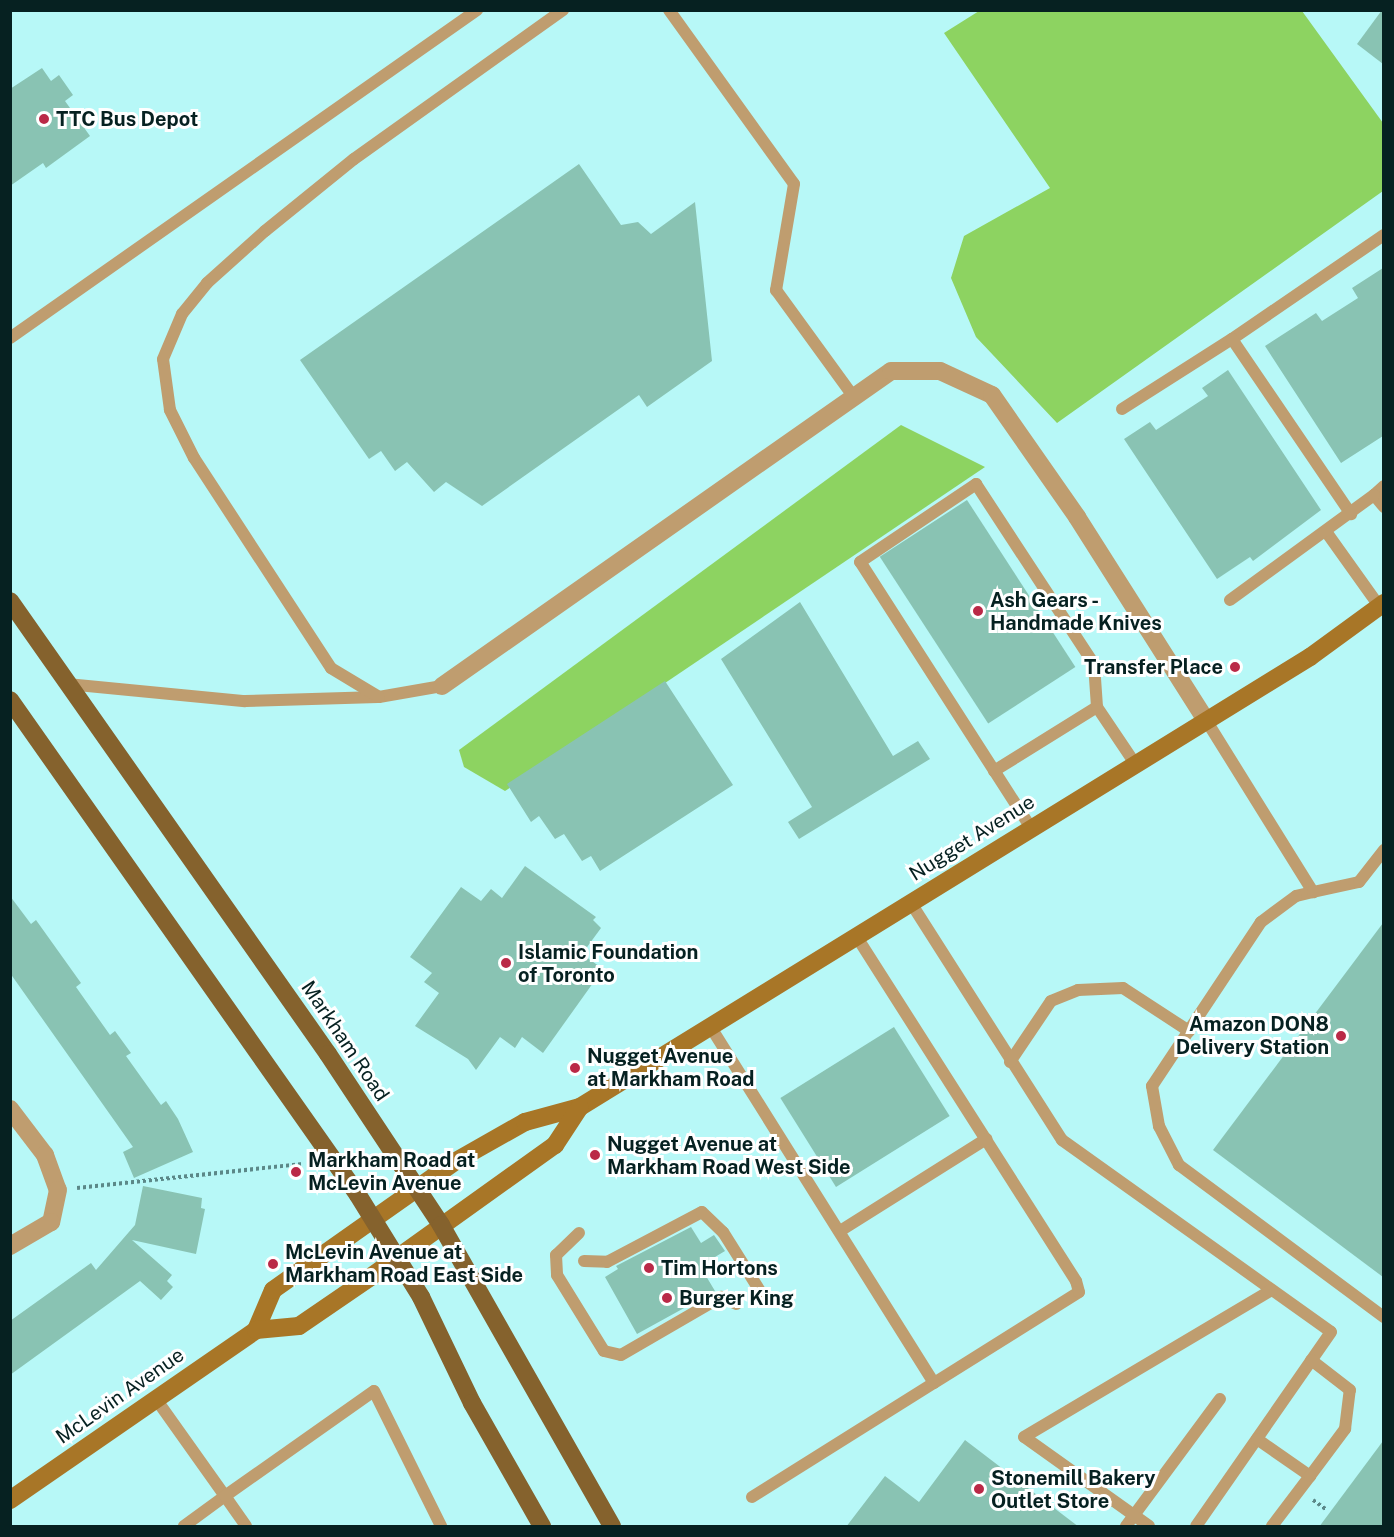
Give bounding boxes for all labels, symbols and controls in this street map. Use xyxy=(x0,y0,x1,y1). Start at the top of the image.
place label: TTC Bus Depot xyxy=(56,107,198,131)
marker: TTC Bus Depot xyxy=(37,112,51,126)
place label: Ash Gears - Handmade Knives xyxy=(990,588,1162,635)
marker: Ash Gears - Handmade Knives xyxy=(971,604,985,618)
place label: Transfer Place xyxy=(1084,655,1223,679)
marker: Transfer Place xyxy=(1228,660,1242,674)
street label: Nugget Avenue xyxy=(905,790,1039,886)
place label: Islamic Foundation of Toronto xyxy=(518,940,699,987)
marker: Islamic Foundation of Toronto xyxy=(499,956,513,970)
street label: Markham Road xyxy=(296,976,394,1106)
place label: Amazon DON8 Delivery Station xyxy=(1176,1012,1329,1059)
marker: Amazon DON8 Delivery Station xyxy=(1334,1029,1348,1043)
place label: Nugget Avenue at Markham Road xyxy=(587,1044,754,1091)
marker: Nugget Avenue at Markham Road xyxy=(568,1061,582,1075)
place label: Nugget Avenue at Markham Road West Side xyxy=(607,1132,851,1179)
place label: Markham Road at McLevin Avenue xyxy=(308,1148,475,1195)
marker: Nugget Avenue at Markham Road West Side xyxy=(588,1148,602,1162)
marker: Markham Road at McLevin Avenue xyxy=(289,1165,303,1179)
place label: McLevin Avenue at Markham Road East Side xyxy=(285,1240,523,1287)
place label: Tim Hortons xyxy=(661,1256,778,1280)
marker: McLevin Avenue at Markham Road East Side xyxy=(266,1257,280,1271)
marker: Tim Hortons xyxy=(642,1261,656,1275)
place label: Burger King xyxy=(679,1286,793,1310)
marker: Burger King xyxy=(660,1291,674,1305)
street label: McLevin Avenue xyxy=(51,1343,189,1449)
place label: Stonemill Bakery Outlet Store xyxy=(991,1466,1155,1513)
marker: Stonemill Bakery Outlet Store xyxy=(972,1482,986,1496)

